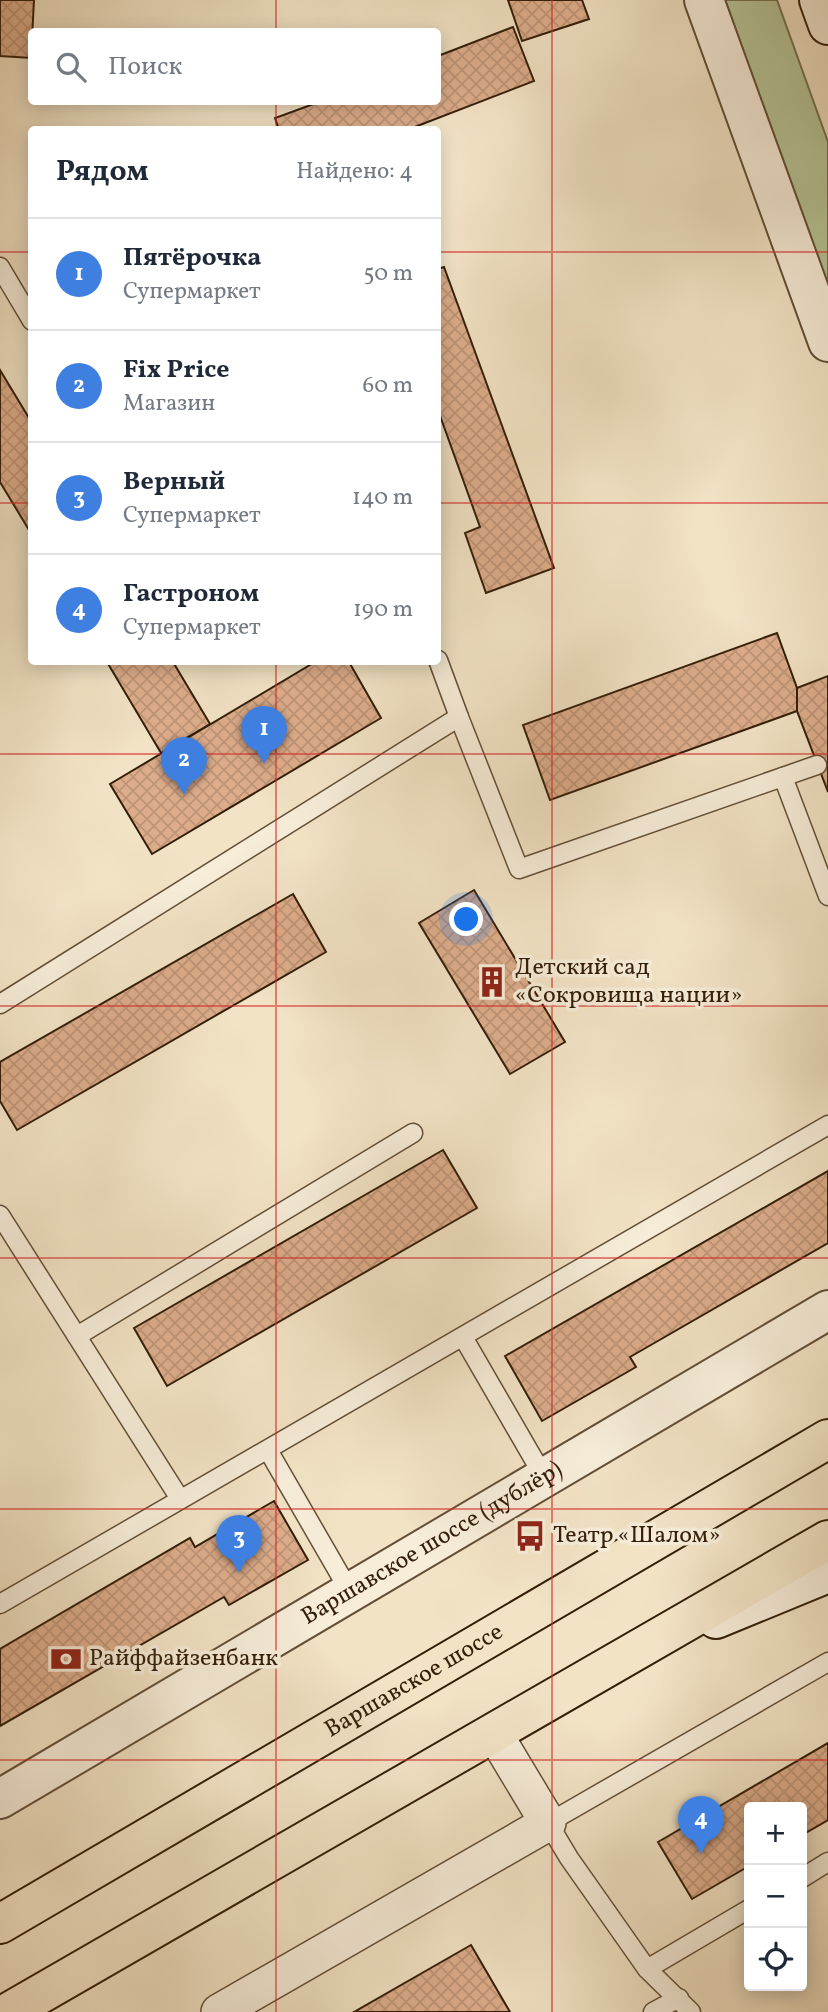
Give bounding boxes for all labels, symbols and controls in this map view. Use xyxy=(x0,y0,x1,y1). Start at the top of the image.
search box xyxy=(28,28,441,105)
icon: search xyxy=(52,48,90,86)
text: Поиск xyxy=(108,49,182,85)
text: Рядом xyxy=(56,151,149,193)
text: Найдено: 4 xyxy=(296,156,413,188)
text: Пятёрочка xyxy=(123,240,261,276)
text: 1 xyxy=(74,258,84,290)
text: 50 m xyxy=(364,258,413,290)
text: Супермаркет xyxy=(123,276,261,308)
text: Fix Price xyxy=(123,352,230,388)
text: 2 xyxy=(73,370,85,402)
text: 60 m xyxy=(363,370,413,402)
text: Магазин xyxy=(123,388,215,420)
text: Верный xyxy=(123,464,225,500)
text: 3 xyxy=(73,482,85,514)
text: 140 m xyxy=(352,482,413,514)
text: Супермаркет xyxy=(123,500,261,532)
text: Гастроном xyxy=(123,576,259,612)
text: 4 xyxy=(72,594,86,626)
text: 190 m xyxy=(353,594,413,626)
text: Супермаркет xyxy=(123,612,261,644)
pin: 1 xyxy=(241,706,287,764)
pin: 2 xyxy=(161,737,207,795)
your location xyxy=(449,902,483,936)
place label: Детский сад «Сокровища нации» xyxy=(515,951,743,1013)
building icon: Детский сад «Сокровища нации» xyxy=(475,965,509,999)
street label: Варшавское шоссе (дублёр) xyxy=(295,1453,569,1634)
pin: 3 xyxy=(216,1515,262,1573)
bus stop icon: Театр «Шалом» xyxy=(513,1519,547,1553)
place label: Театр «Шалом» xyxy=(553,1519,721,1553)
street label: Варшавское шоссе xyxy=(319,1616,510,1747)
bank icon: Райффайзенбанк xyxy=(49,1642,83,1676)
place label: Райффайзенбанк xyxy=(89,1642,278,1676)
pin: 4 xyxy=(678,1796,724,1854)
map controls xyxy=(744,1802,807,1991)
button: + xyxy=(744,1802,807,1865)
button: − xyxy=(744,1865,807,1928)
button: locate xyxy=(744,1928,807,1991)

